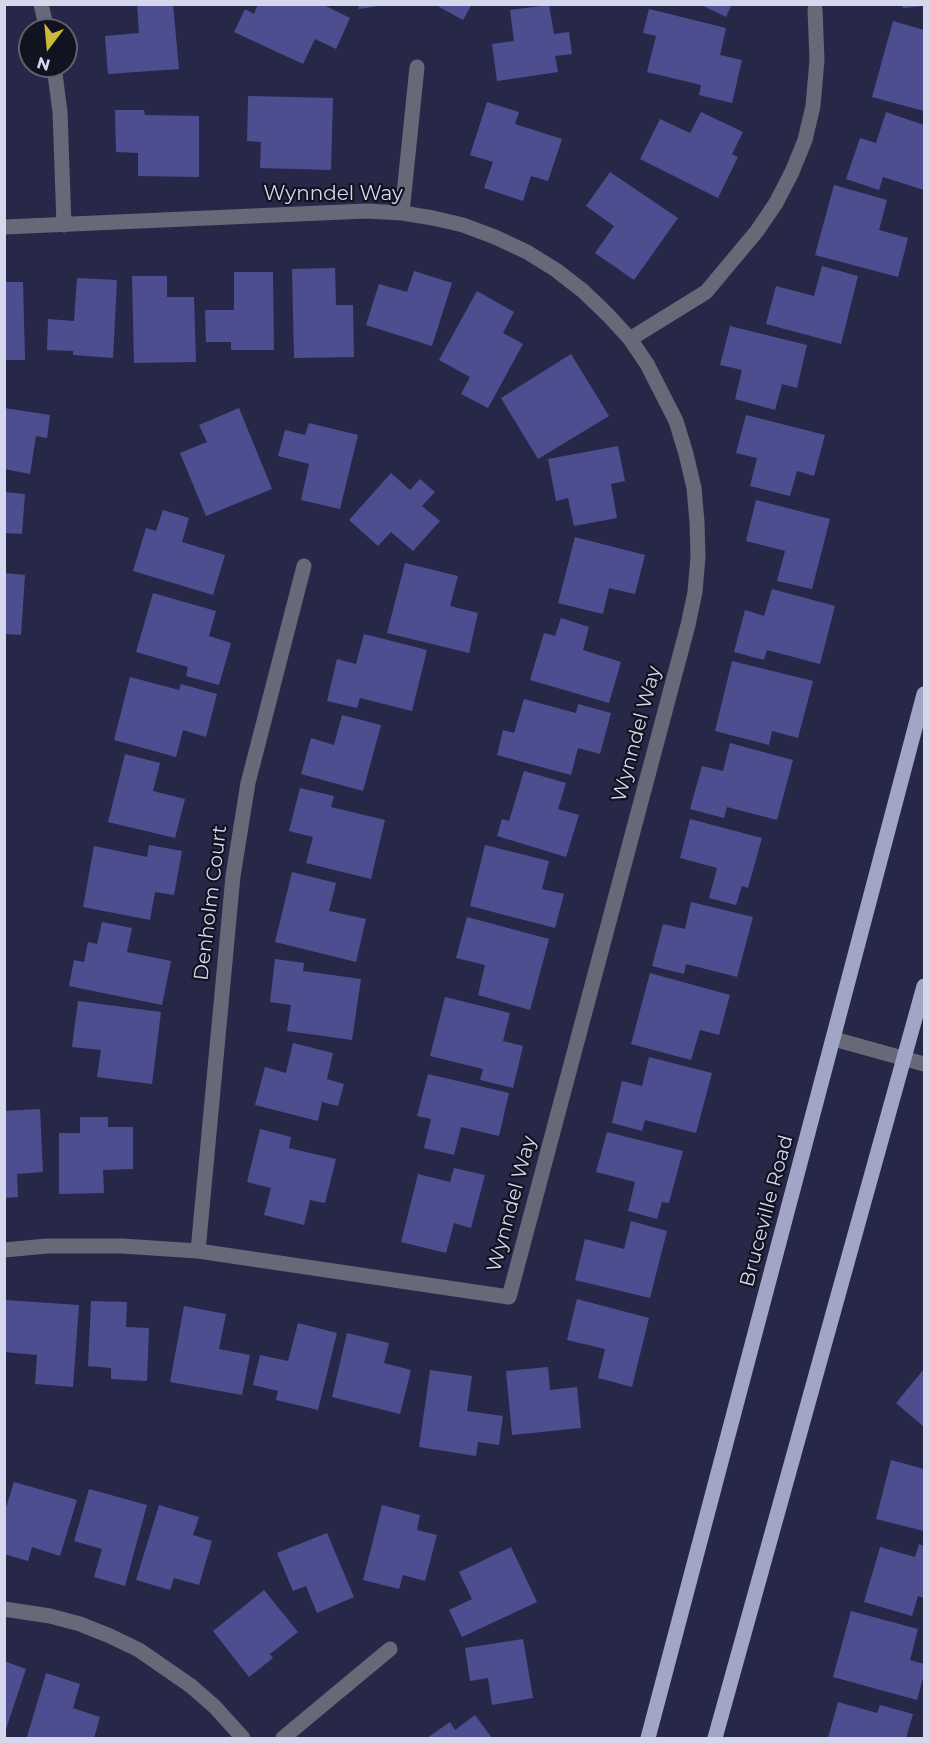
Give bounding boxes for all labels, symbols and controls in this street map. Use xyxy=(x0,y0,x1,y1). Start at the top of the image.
north arrow xyxy=(18,18,78,78)
text: N xyxy=(35,53,52,75)
street label: Wynndel Way xyxy=(263,182,403,206)
street label: Wynndel Way xyxy=(607,663,667,805)
street label: Denholm Court xyxy=(190,824,232,982)
street label: Wynndel Way xyxy=(482,1133,542,1275)
street label: Bruceville Road xyxy=(735,1133,799,1289)

